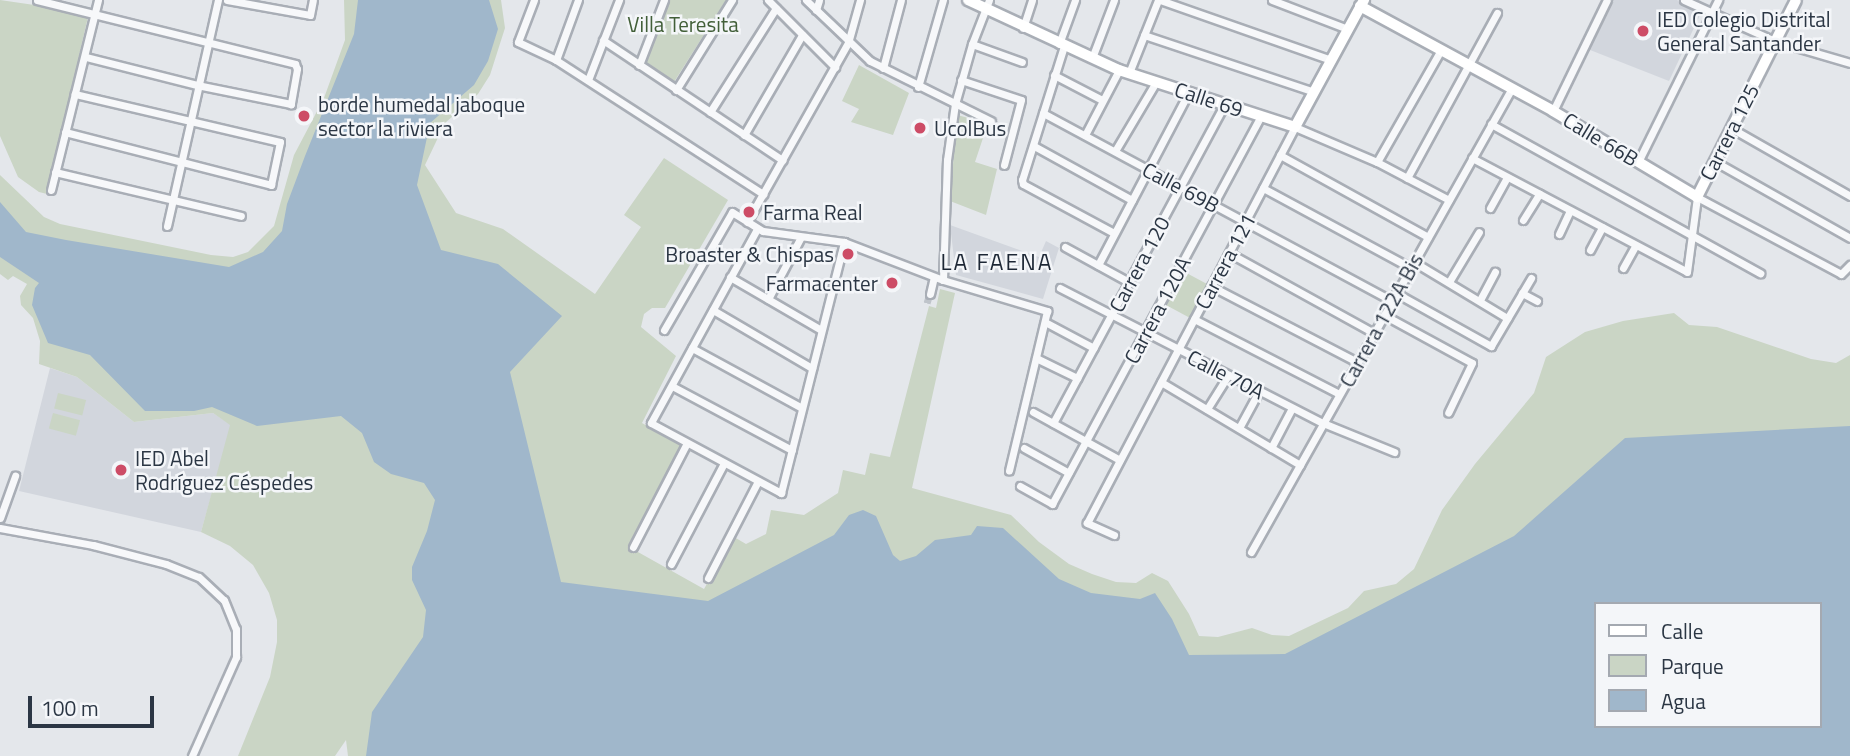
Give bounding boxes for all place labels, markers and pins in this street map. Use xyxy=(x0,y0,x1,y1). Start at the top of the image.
place label: IED Colegio Distrital General Santander xyxy=(1657,6,1831,56)
marker: IED Colegio Distrital General Santander xyxy=(1635,23,1651,39)
place label: borde humedal jaboque sector la riviera xyxy=(318,91,525,141)
marker: borde humedal jaboque sector la riviera xyxy=(296,108,312,124)
place label: UcolBus xyxy=(934,115,1006,141)
marker: UcolBus xyxy=(912,120,928,136)
place label: Farma Real xyxy=(763,199,863,225)
marker: Farma Real xyxy=(741,204,757,220)
place label: Broaster & Chispas xyxy=(665,241,834,267)
marker: Broaster & Chispas xyxy=(840,246,856,262)
place label: Farmacenter xyxy=(766,270,878,296)
marker: Farmacenter xyxy=(884,275,900,291)
place label: IED Abel Rodríguez Céspedes xyxy=(135,445,313,495)
marker: IED Abel Rodríguez Céspedes xyxy=(113,462,129,478)

